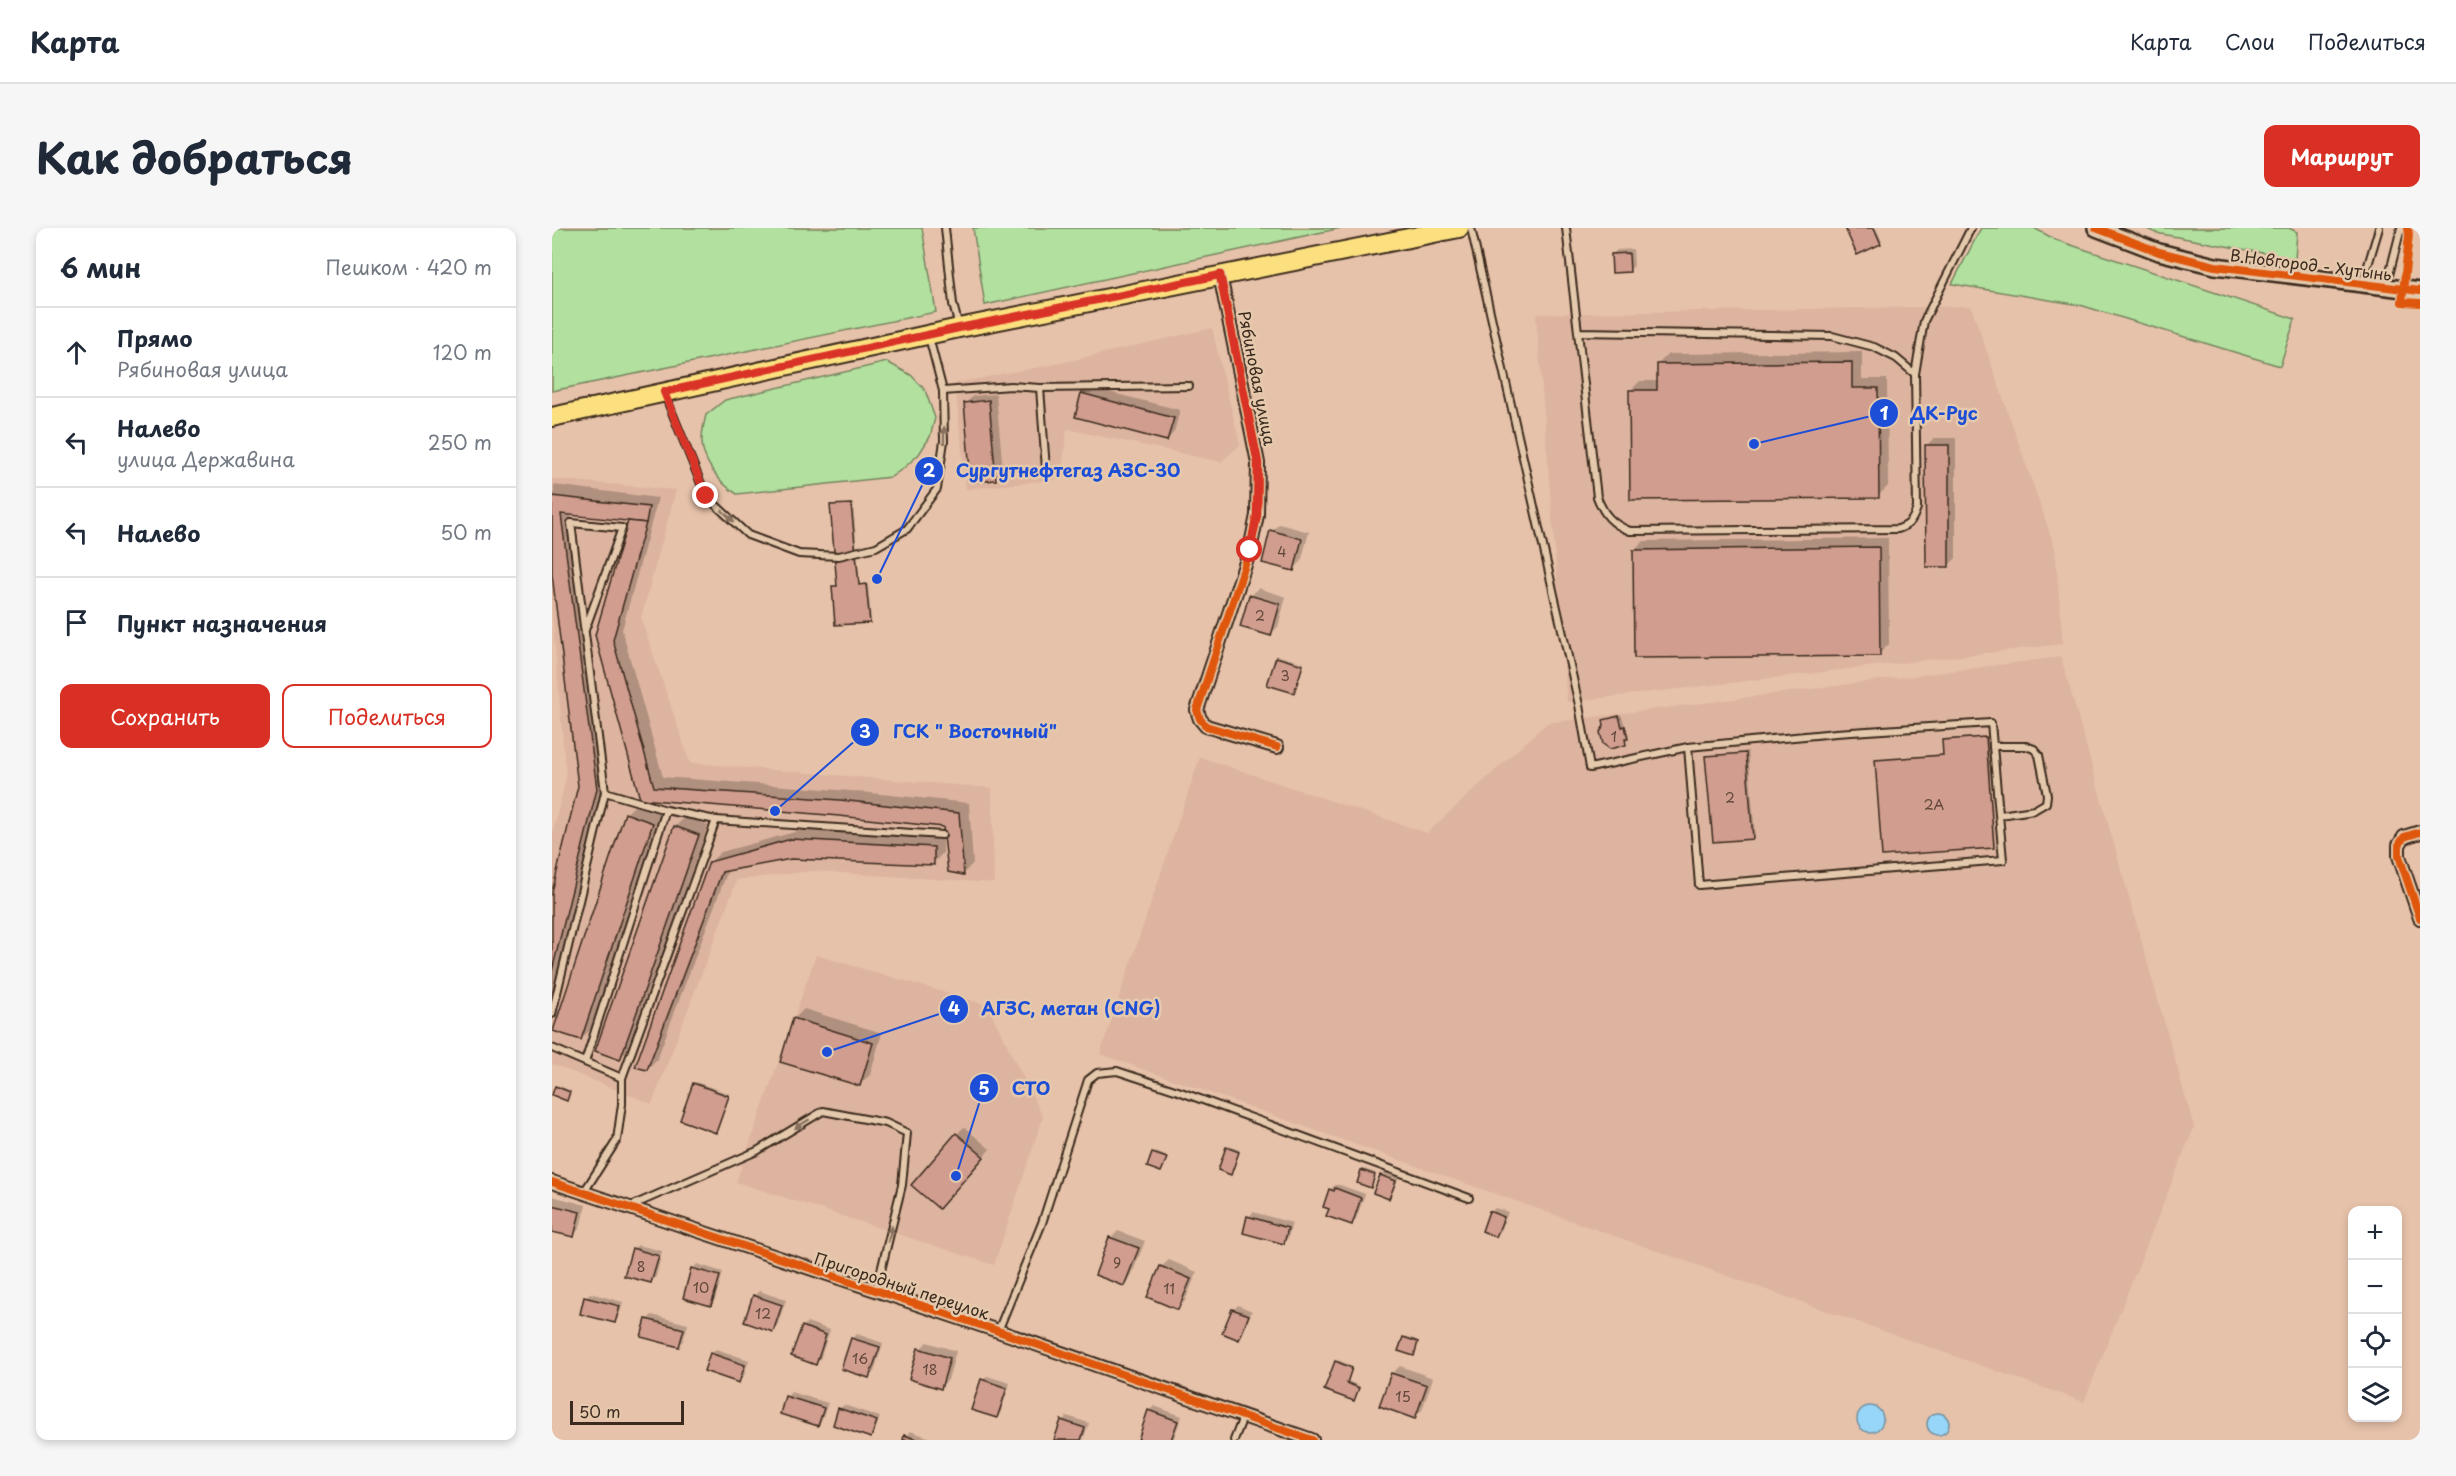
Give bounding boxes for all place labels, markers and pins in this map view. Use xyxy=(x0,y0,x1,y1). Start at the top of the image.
callout: ДК-Рус xyxy=(1869,395,1990,431)
callout: Сургутнефтегаз АЗС-30 xyxy=(914,453,1192,489)
callout: ГСК " Восточный" xyxy=(850,714,1069,750)
callout: АГЗС, метан (CNG) xyxy=(939,991,1173,1027)
callout: СТО xyxy=(969,1070,1062,1106)

